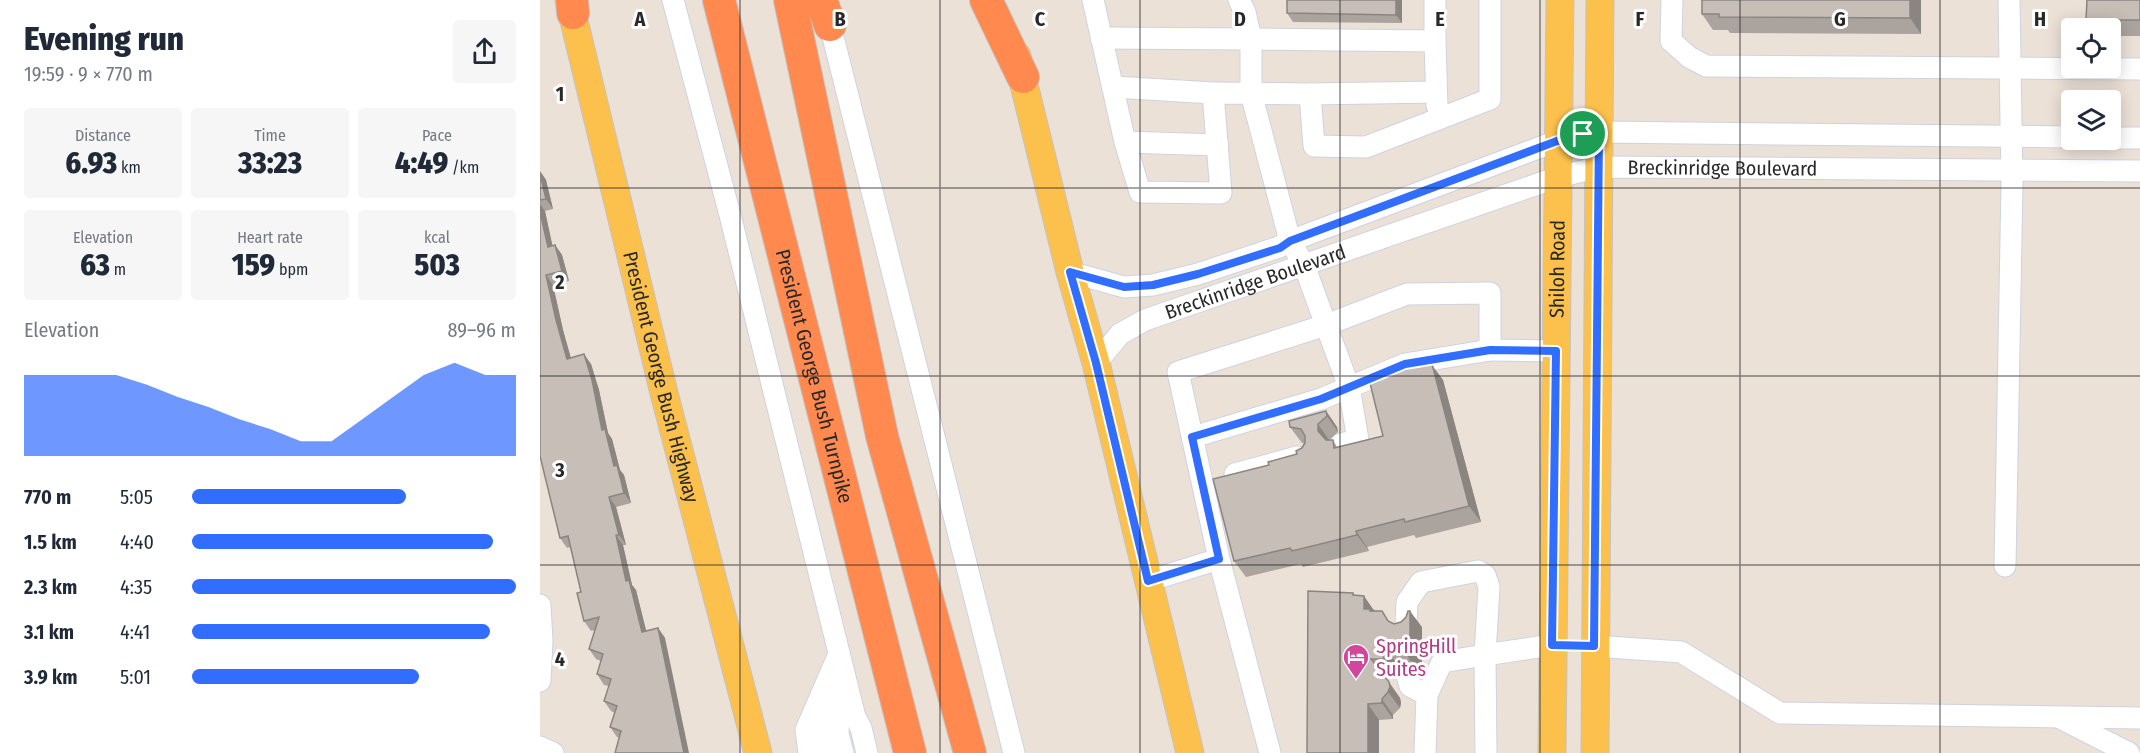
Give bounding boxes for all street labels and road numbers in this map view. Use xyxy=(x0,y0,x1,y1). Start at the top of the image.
street label: Breckinridge Boulevard xyxy=(1627,155,1817,181)
street label: Shiloh Road xyxy=(1545,220,1570,318)
street label: Breckinridge Boulevard xyxy=(1162,239,1349,324)
street label: President George Bush Turnpike xyxy=(771,247,858,506)
street label: President George Bush Highway xyxy=(618,249,704,505)

